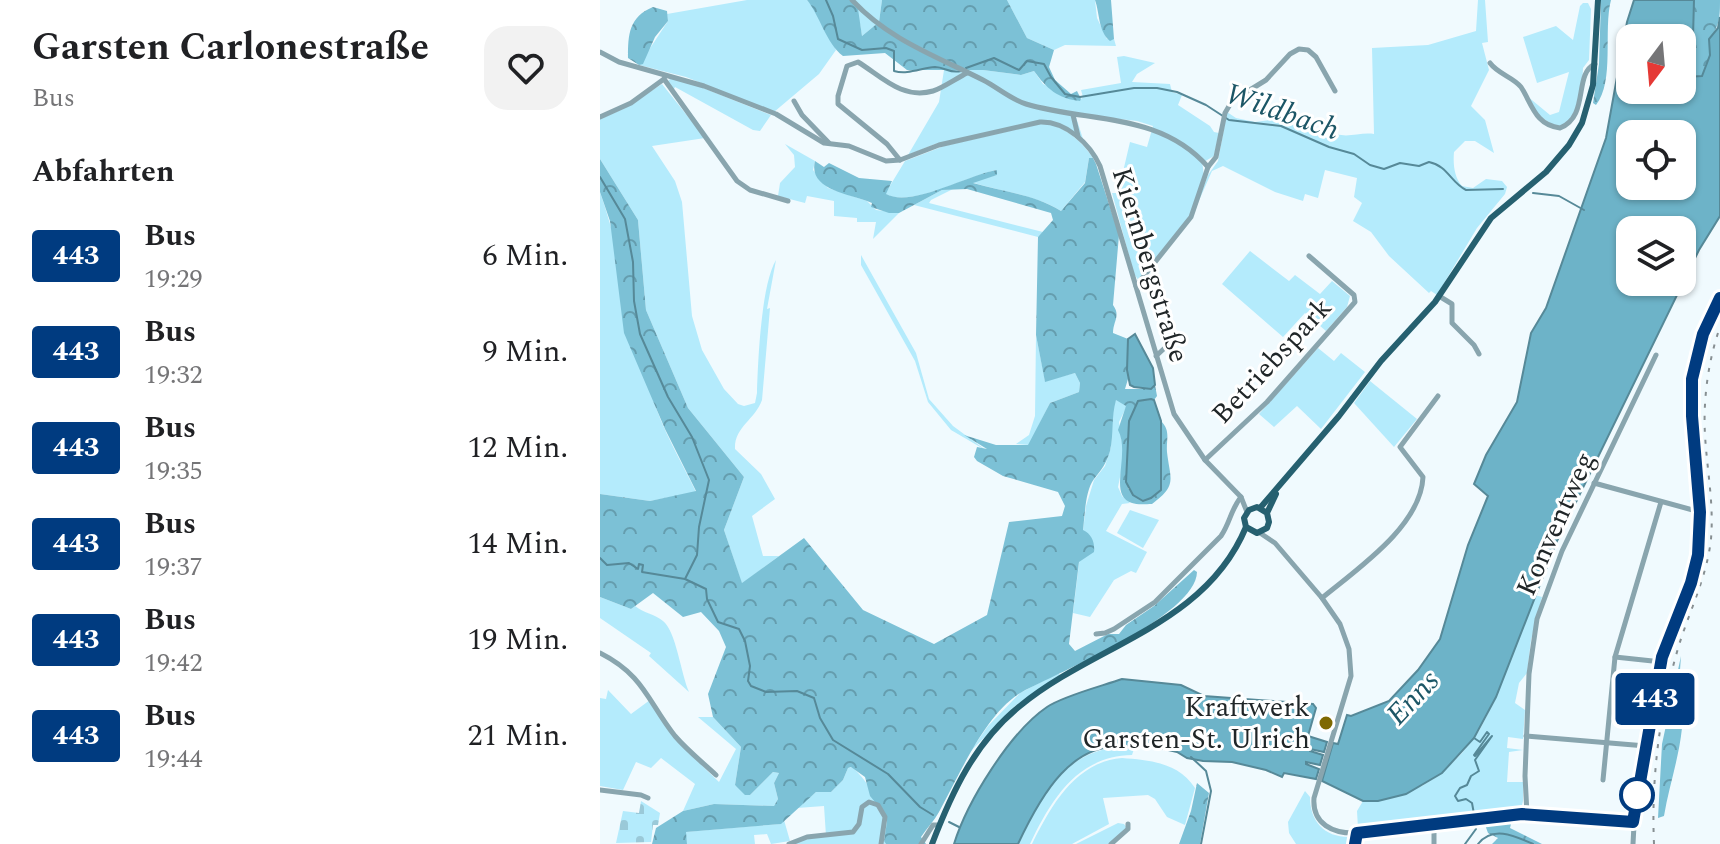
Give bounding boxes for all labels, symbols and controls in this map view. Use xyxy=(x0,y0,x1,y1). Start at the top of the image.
text: Garsten Carlonestraße xyxy=(32,19,429,77)
north arrow xyxy=(1616,24,1696,104)
map controls xyxy=(1616,24,1696,296)
button: heart xyxy=(484,26,568,110)
water label: Wildbach xyxy=(1219,71,1345,153)
text: Bus xyxy=(32,78,75,118)
button: locate xyxy=(1616,120,1696,200)
text: Abfahrten xyxy=(32,149,175,195)
street label: Kiernbergstraße xyxy=(1100,162,1200,368)
text: Bus xyxy=(144,213,196,259)
button: layers xyxy=(1616,216,1696,296)
text: 6 Min. xyxy=(482,233,568,279)
text: 443 xyxy=(52,234,100,277)
text: 19:29 xyxy=(144,259,203,299)
street label: Betriebspark xyxy=(1202,288,1342,434)
text: Bus xyxy=(144,309,196,355)
text: 9 Min. xyxy=(482,329,568,375)
text: 443 xyxy=(52,330,100,373)
text: 19:32 xyxy=(144,355,203,395)
text: Bus xyxy=(144,405,196,451)
text: 12 Min. xyxy=(467,425,568,471)
text: 443 xyxy=(52,426,100,469)
street label: Konventweg xyxy=(1505,445,1607,603)
text: 19:35 xyxy=(144,451,203,491)
text: Bus xyxy=(144,501,196,547)
text: 14 Min. xyxy=(467,521,568,567)
text: 443 xyxy=(52,522,100,565)
text: 19:37 xyxy=(144,547,203,587)
text: Bus xyxy=(144,597,196,643)
text: 19 Min. xyxy=(467,617,568,663)
text: 443 xyxy=(52,618,100,661)
text: 19:42 xyxy=(144,643,203,683)
water label: Enns xyxy=(1375,660,1451,736)
line badge: 443 xyxy=(1609,673,1701,725)
text: 443 xyxy=(1631,677,1679,720)
place label: Kraftwerk Garsten-St. Ulrich xyxy=(1082,686,1310,761)
text: Bus xyxy=(144,693,196,739)
text: 21 Min. xyxy=(467,713,568,759)
text: 443 xyxy=(52,714,100,757)
marker: Kraftwerk Garsten-St. Ulrich xyxy=(1317,714,1335,732)
text: 19:44 xyxy=(144,739,203,779)
unlabelled marker xyxy=(1620,778,1654,812)

